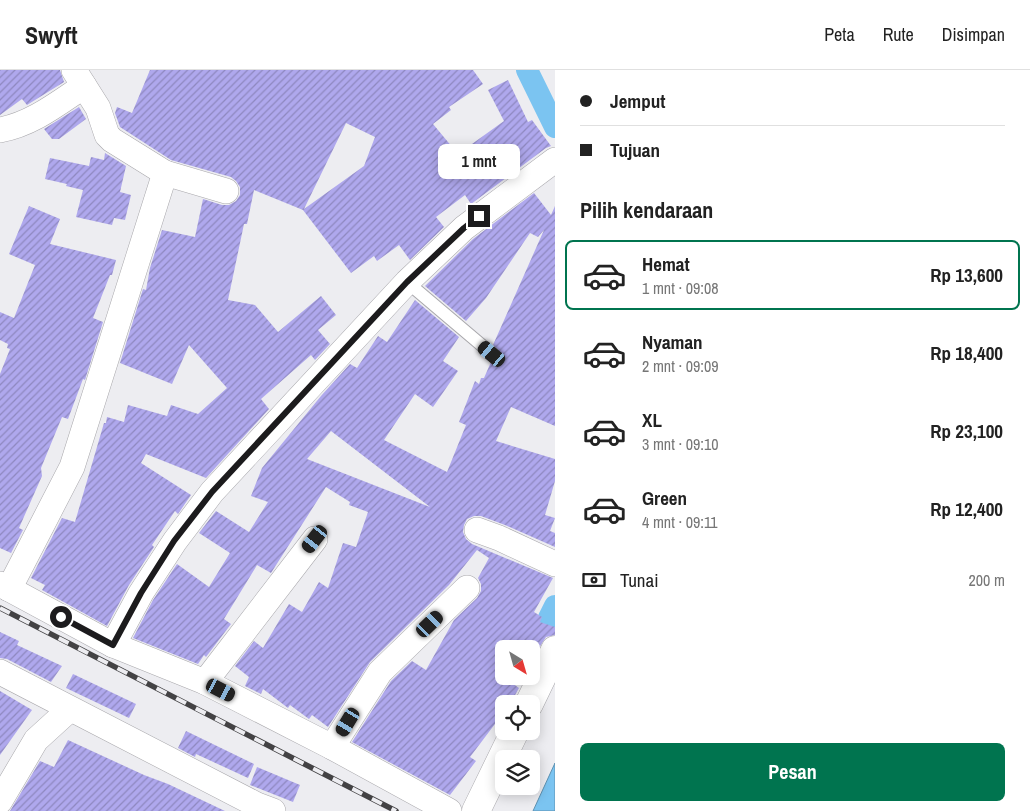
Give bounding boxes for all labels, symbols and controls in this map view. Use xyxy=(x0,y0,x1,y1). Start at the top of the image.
text: Swyft xyxy=(25,19,78,51)
text: Peta xyxy=(824,22,855,47)
text: Rute xyxy=(883,22,914,47)
text: Disimpan xyxy=(942,22,1005,47)
text: Jemput xyxy=(610,88,665,114)
text: Tujuan xyxy=(610,137,660,163)
callout: 1 mnt xyxy=(438,144,520,178)
text: 1 mnt xyxy=(462,150,497,172)
text: Pilih kendaraan xyxy=(580,195,713,225)
route end xyxy=(468,205,490,227)
text: Hemat xyxy=(642,251,690,277)
icon: car xyxy=(582,253,627,298)
text: Rp 13,600 xyxy=(930,262,1003,288)
text: 1 mnt · 09:08 xyxy=(642,277,719,299)
text: Nyaman xyxy=(642,329,703,355)
icon: car xyxy=(582,331,627,376)
car xyxy=(475,339,508,369)
text: Rp 18,400 xyxy=(930,340,1003,366)
text: 2 mnt · 09:09 xyxy=(642,355,719,377)
text: XL xyxy=(642,407,662,433)
icon: car xyxy=(582,409,627,454)
text: Rp 23,100 xyxy=(930,418,1003,444)
text: 3 mnt · 09:10 xyxy=(642,433,719,455)
text: Green xyxy=(642,485,687,511)
icon: car xyxy=(582,487,627,532)
text: Rp 12,400 xyxy=(930,496,1003,522)
text: 4 mnt · 09:11 xyxy=(642,511,718,533)
car xyxy=(299,523,330,555)
icon: cash xyxy=(580,566,608,594)
text: Tunai xyxy=(620,567,659,593)
text: 200 m xyxy=(969,569,1005,591)
route start xyxy=(50,606,72,628)
car xyxy=(413,608,446,640)
north arrow xyxy=(495,640,540,685)
map controls xyxy=(495,640,540,795)
car xyxy=(204,677,237,703)
button: locate xyxy=(495,695,540,740)
car xyxy=(333,705,362,739)
button: Pesan xyxy=(580,743,1005,801)
button: layers xyxy=(495,750,540,795)

